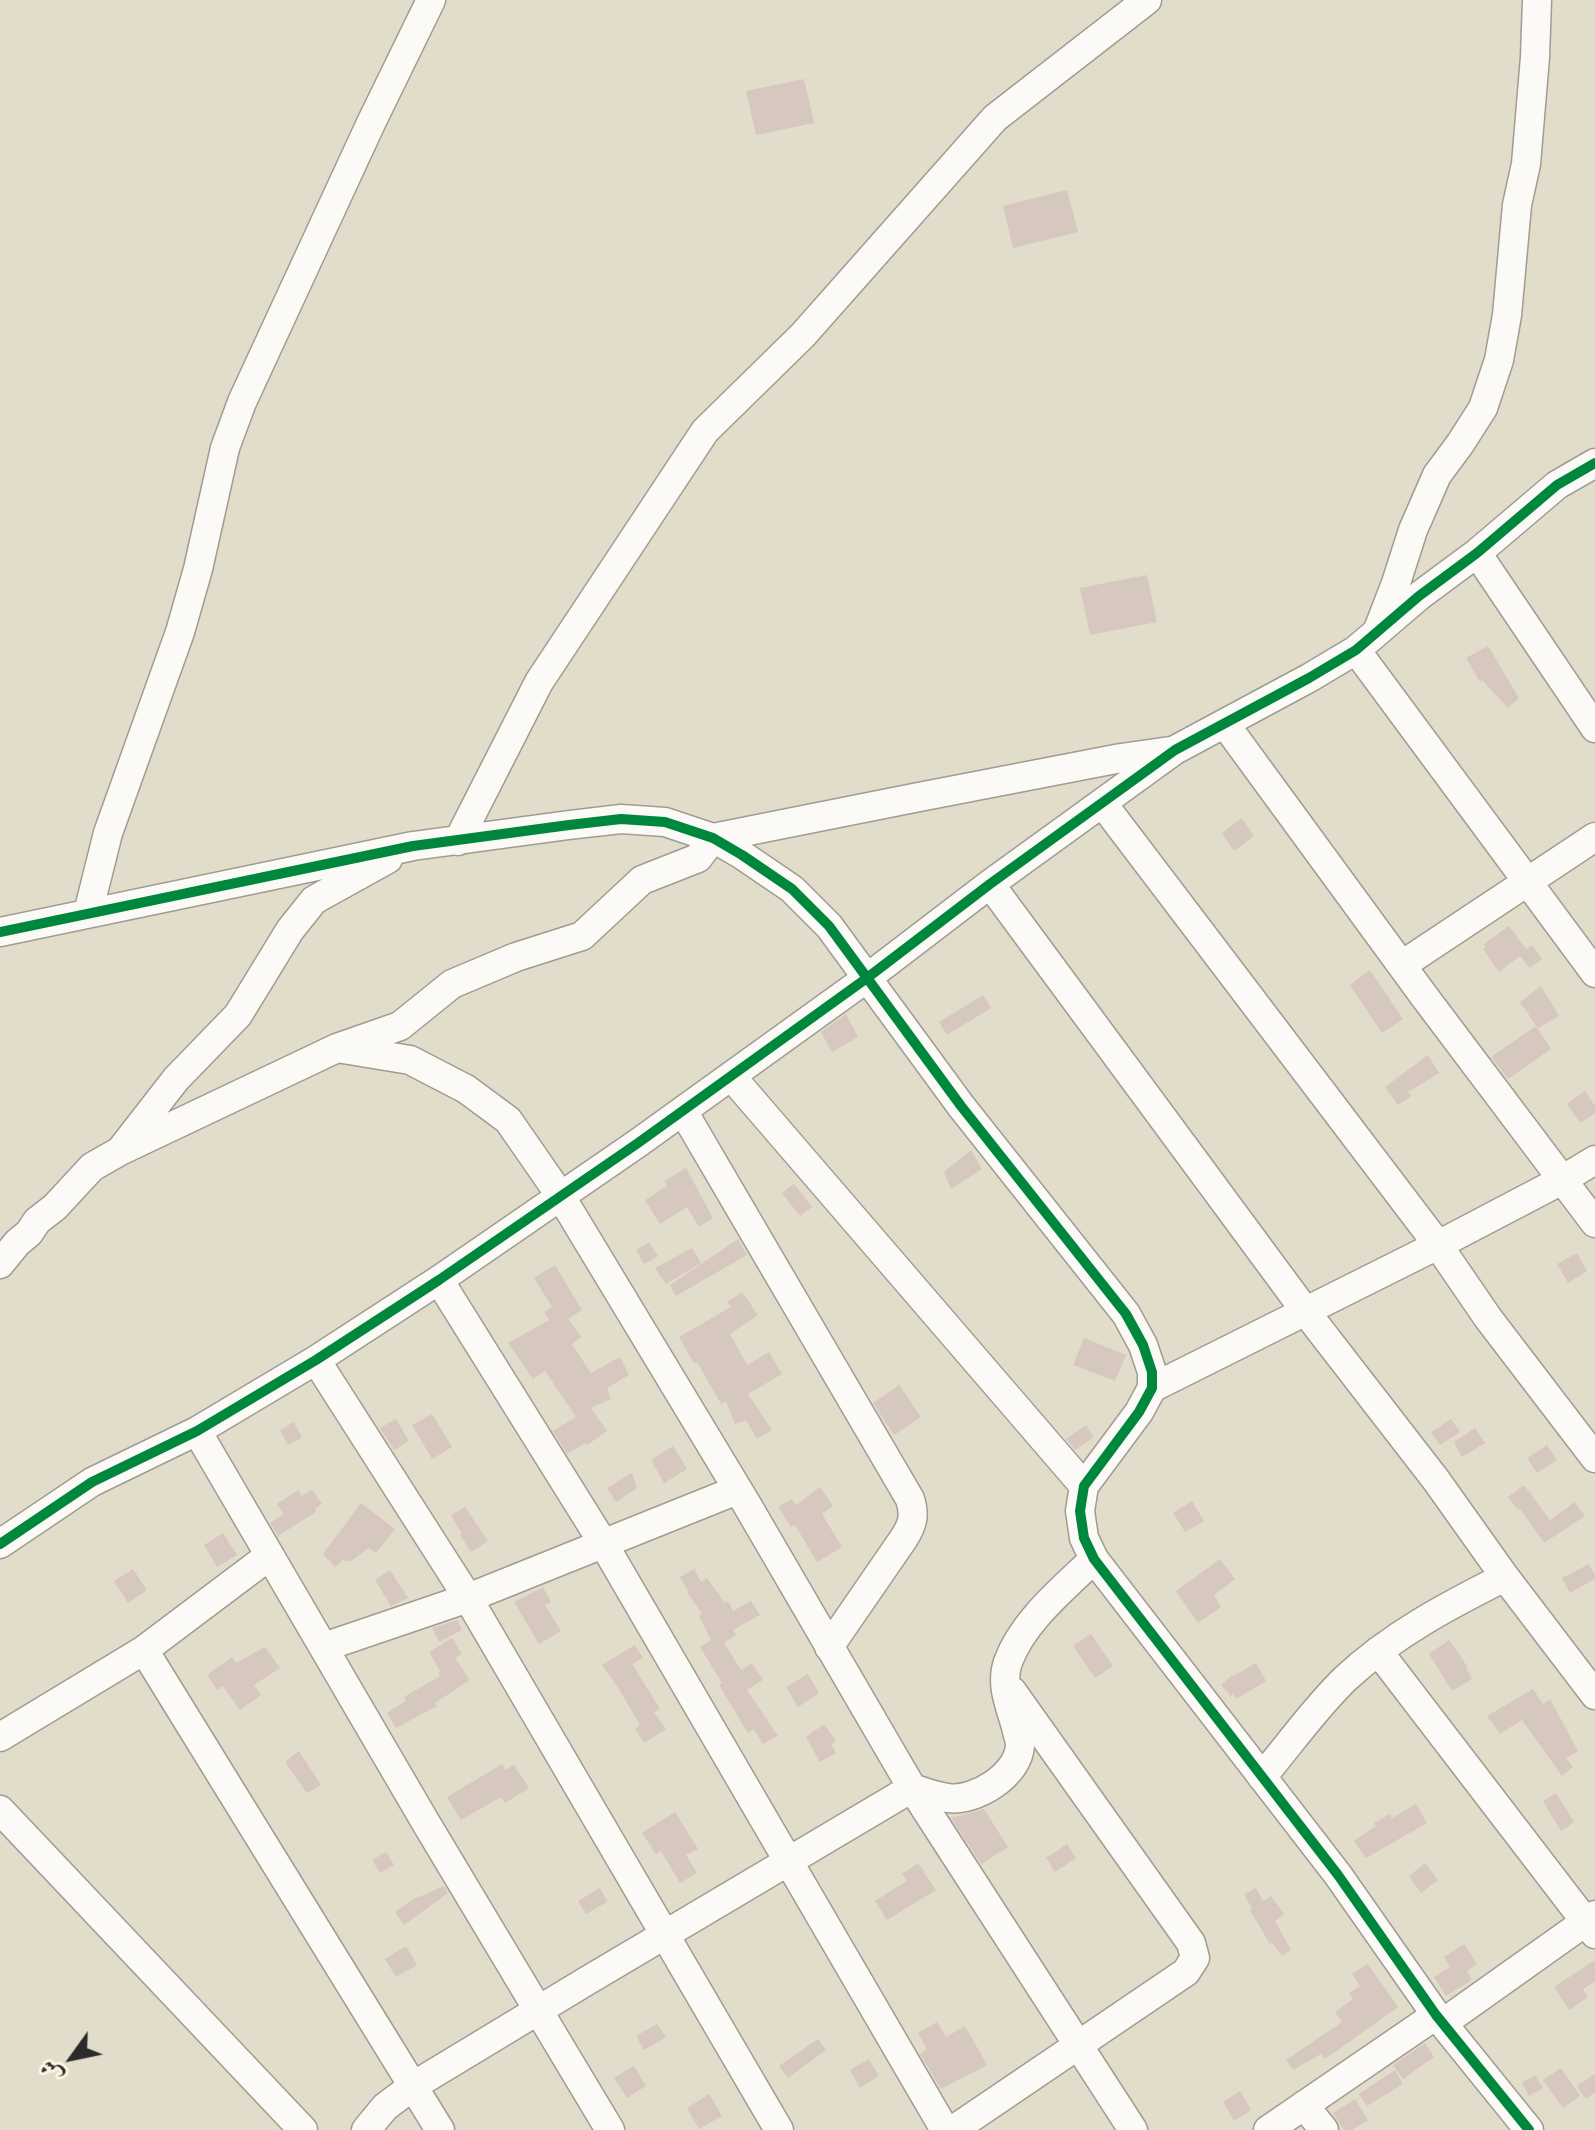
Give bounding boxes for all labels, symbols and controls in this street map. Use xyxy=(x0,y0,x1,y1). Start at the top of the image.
north arrow xyxy=(32,2018,112,2098)
text: ش xyxy=(35,2055,69,2087)

